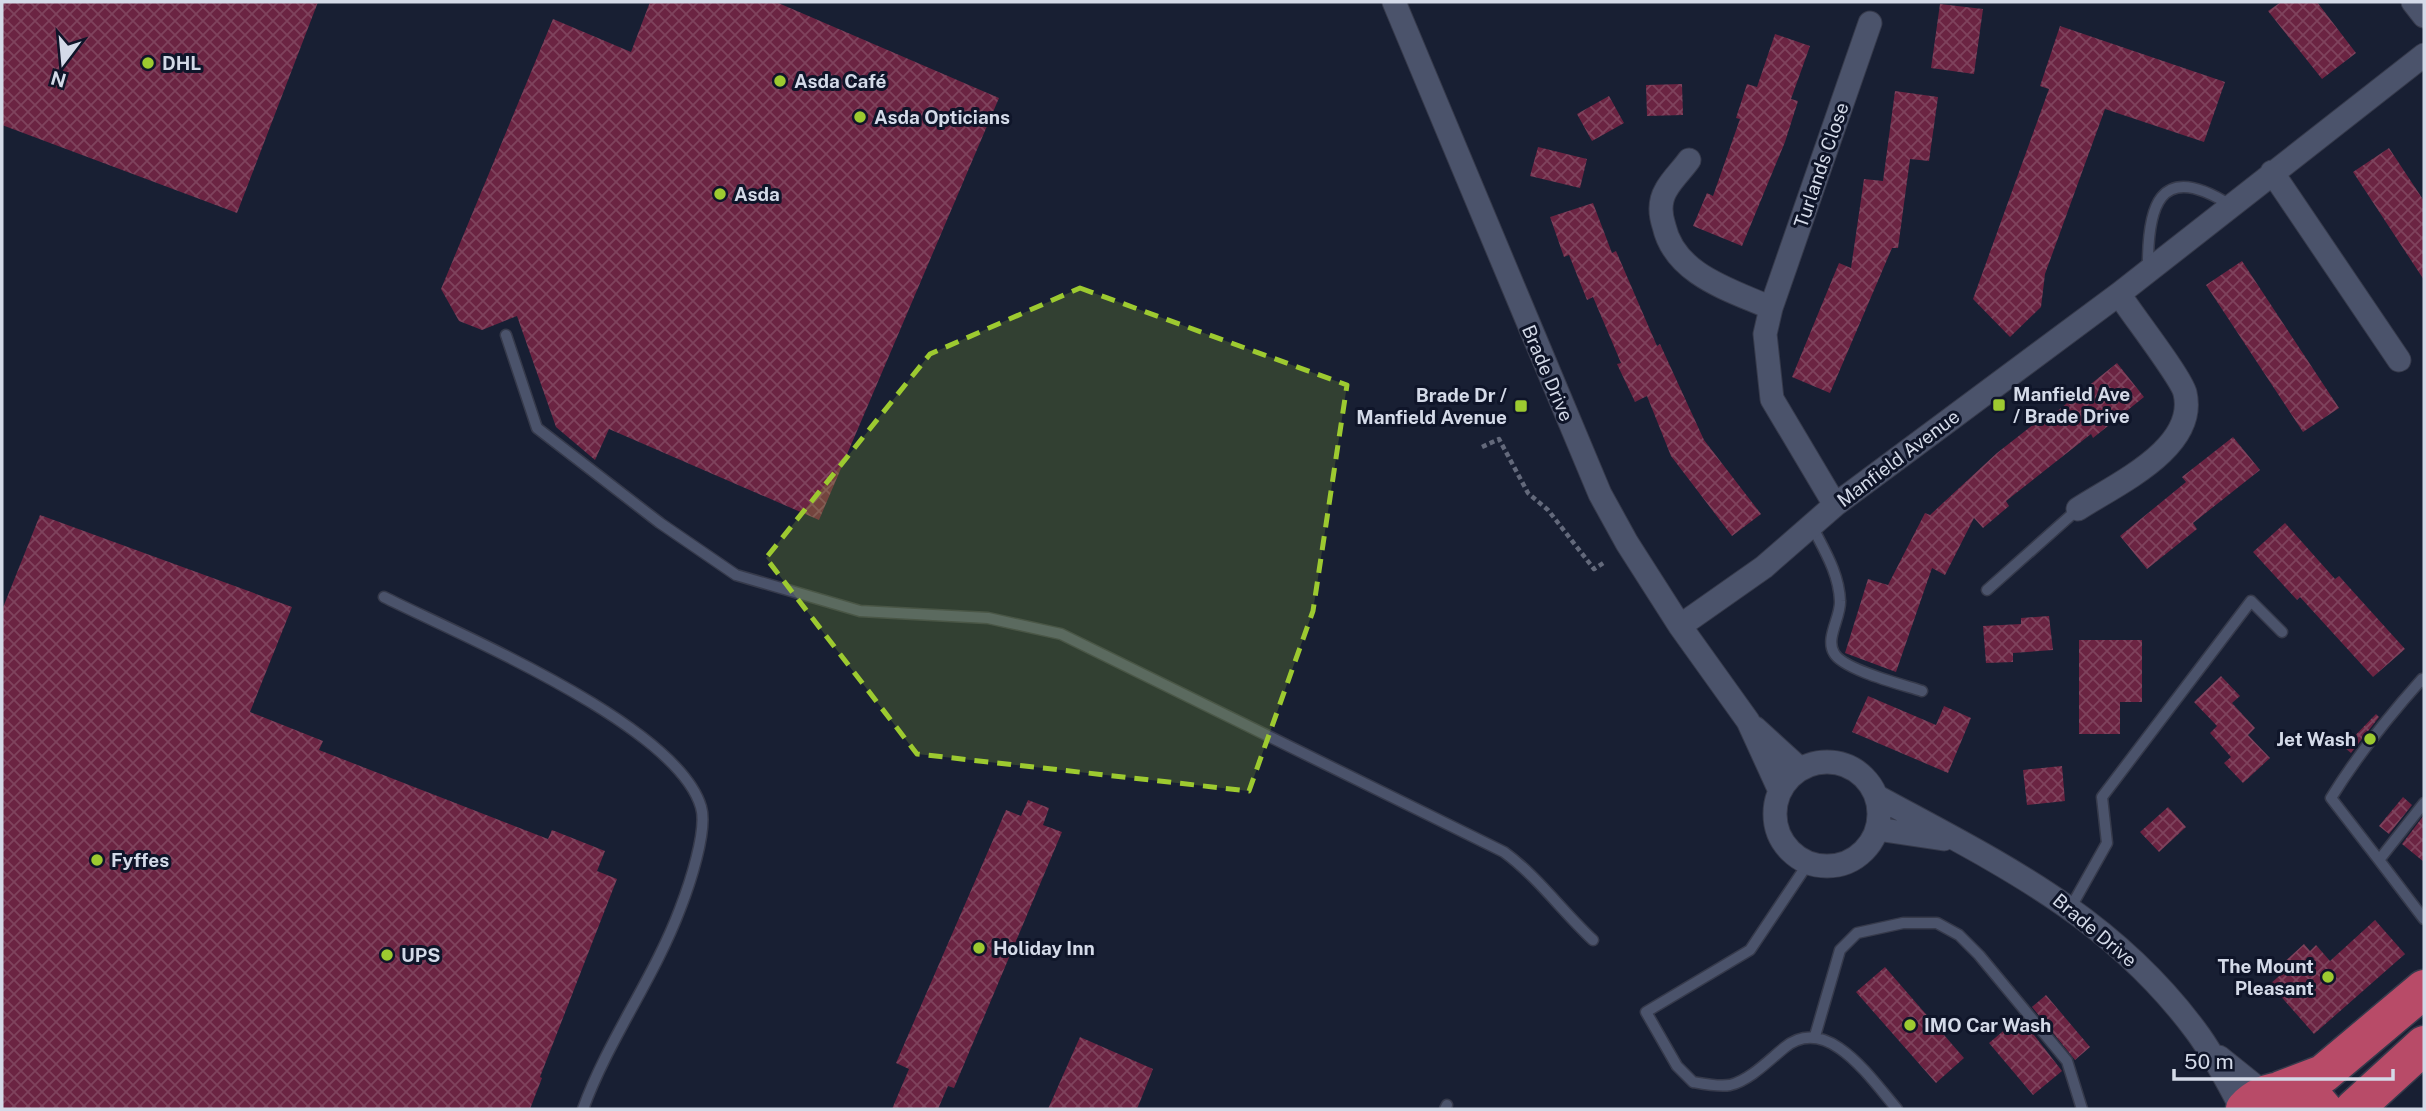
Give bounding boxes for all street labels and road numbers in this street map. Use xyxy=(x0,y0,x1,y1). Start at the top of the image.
street label: Turlands Close xyxy=(1789,100,1853,230)
street label: Brade Drive xyxy=(1518,322,1578,424)
street label: Manfield Avenue xyxy=(1833,405,1963,511)
street label: Brade Drive xyxy=(2049,889,2141,971)

